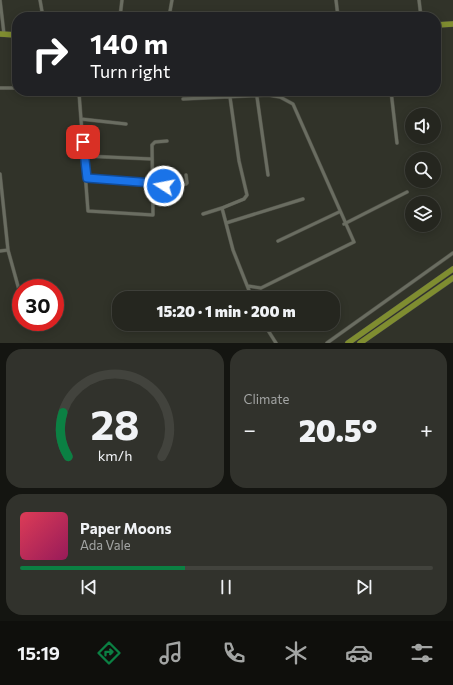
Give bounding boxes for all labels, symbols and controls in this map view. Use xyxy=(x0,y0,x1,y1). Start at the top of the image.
text: 140 m xyxy=(90,26,168,60)
icon: right xyxy=(24,28,76,80)
text: Turn right xyxy=(90,60,170,82)
map controls xyxy=(405,108,441,232)
button: sound xyxy=(405,108,441,144)
pin xyxy=(66,125,100,159)
icon: arrive xyxy=(72,131,94,153)
button: search xyxy=(405,152,441,188)
position arrow xyxy=(143,165,185,207)
button: layers xyxy=(405,196,441,232)
speed limit sign: 30 xyxy=(12,279,64,331)
text: 15:20 · 1 min · 200 m xyxy=(156,302,296,320)
text: Climate xyxy=(244,391,289,407)
text: 28 xyxy=(90,397,139,448)
text: 20.5° xyxy=(299,411,377,448)
text: − xyxy=(244,416,256,443)
text: + xyxy=(420,416,433,443)
text: km/h xyxy=(97,445,132,463)
text: Paper Moons xyxy=(80,519,171,537)
text: Ada Vale xyxy=(80,537,131,553)
icon: previous xyxy=(78,576,100,598)
icon: pause xyxy=(215,576,237,598)
icon: next xyxy=(353,576,375,598)
icon: directions xyxy=(95,639,123,667)
icon: music xyxy=(157,639,185,667)
icon: phone xyxy=(220,639,248,667)
icon: climate xyxy=(282,639,310,667)
icon: car xyxy=(345,639,373,667)
icon: filters xyxy=(408,639,436,667)
text: 15:19 xyxy=(17,642,60,664)

